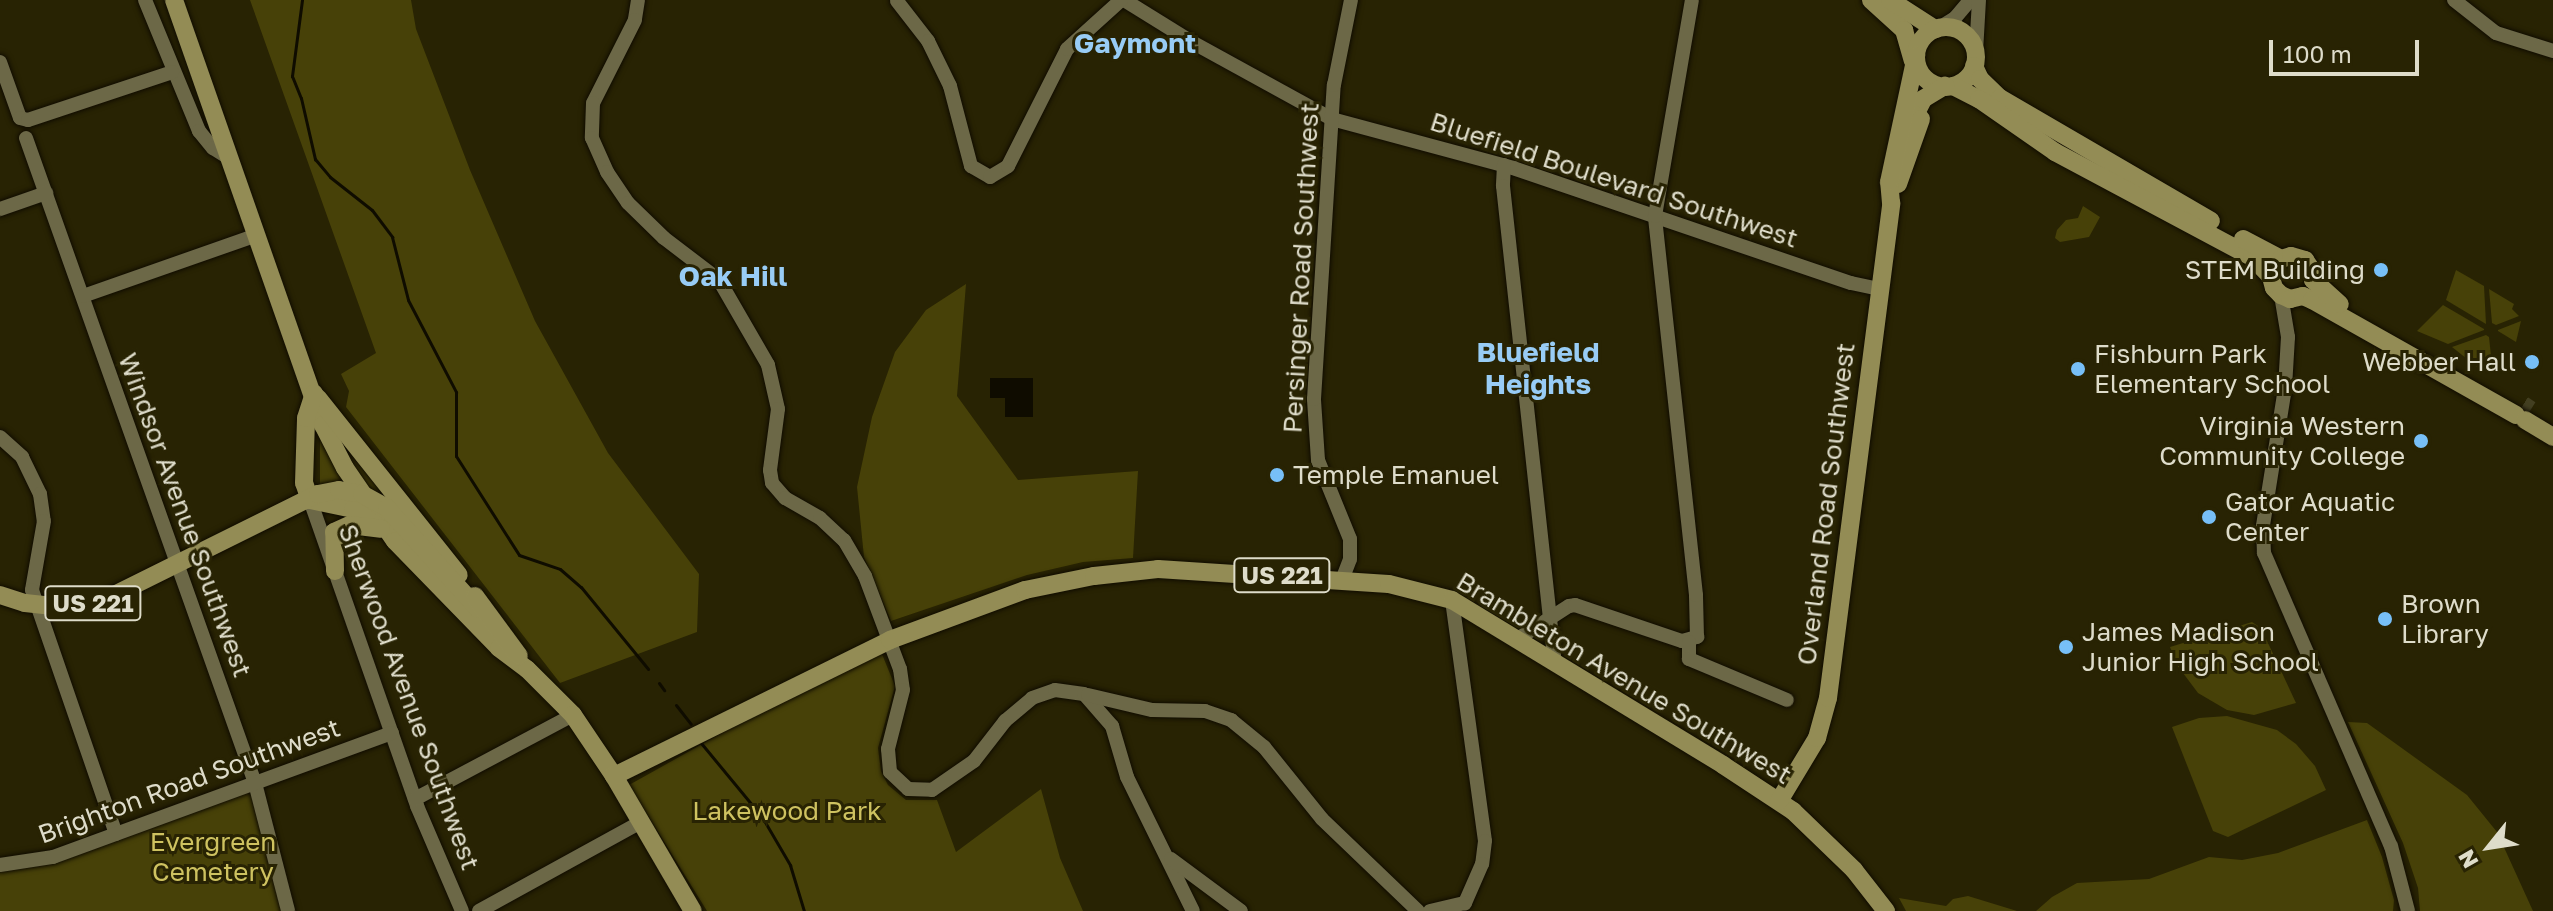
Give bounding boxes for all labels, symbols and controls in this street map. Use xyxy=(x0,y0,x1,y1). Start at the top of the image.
scale bar xyxy=(2273,24,2423,74)
district label: Gaymont xyxy=(1074,26,1196,60)
text: 100 m xyxy=(2283,39,2352,68)
street label: Persinger Road Southwest xyxy=(1277,102,1325,434)
street label: Bluefield Boulevard Southwest xyxy=(1426,106,1802,254)
place label: STEM Building xyxy=(2185,254,2365,286)
district label: Oak Hill xyxy=(679,259,787,293)
marker: STEM Building xyxy=(2372,261,2390,279)
district label: Bluefield Heights xyxy=(1476,335,1600,401)
place label: Fishburn Park Elementary School xyxy=(2094,338,2330,400)
street label: Overland Road Southwest xyxy=(1791,341,1861,667)
place label: Webber Hall xyxy=(2362,346,2516,378)
street label: Windsor Avenue Southwest xyxy=(112,349,258,681)
marker: Webber Hall xyxy=(2523,353,2541,371)
marker: Fishburn Park Elementary School xyxy=(2069,360,2087,378)
place label: Virginia Western Community College xyxy=(2159,410,2405,472)
marker: Virginia Western Community College xyxy=(2412,432,2430,450)
place label: Temple Emanuel xyxy=(1293,459,1499,491)
marker: Temple Emanuel xyxy=(1268,466,1286,484)
place label: Gator Aquatic Center xyxy=(2225,486,2395,548)
marker: Gator Aquatic Center xyxy=(2200,508,2218,526)
street label: Sherwood Avenue Southwest xyxy=(332,520,486,874)
road number: US 221 xyxy=(1232,555,1332,595)
street label: Brambleton Avenue Southwest xyxy=(1451,565,1797,791)
road number: US 221 xyxy=(43,583,143,623)
place label: Brown Library xyxy=(2401,588,2489,650)
marker: Brown Library xyxy=(2376,610,2394,628)
place label: James Madison Junior High School xyxy=(2082,616,2319,678)
marker: James Madison Junior High School xyxy=(2057,638,2075,656)
street label: Brighton Road Southwest xyxy=(34,712,344,850)
park label: Lakewood Park xyxy=(692,795,882,827)
north arrow xyxy=(2449,807,2529,887)
park label: Evergreen Cemetery xyxy=(150,826,276,888)
text: N xyxy=(2452,845,2484,873)

